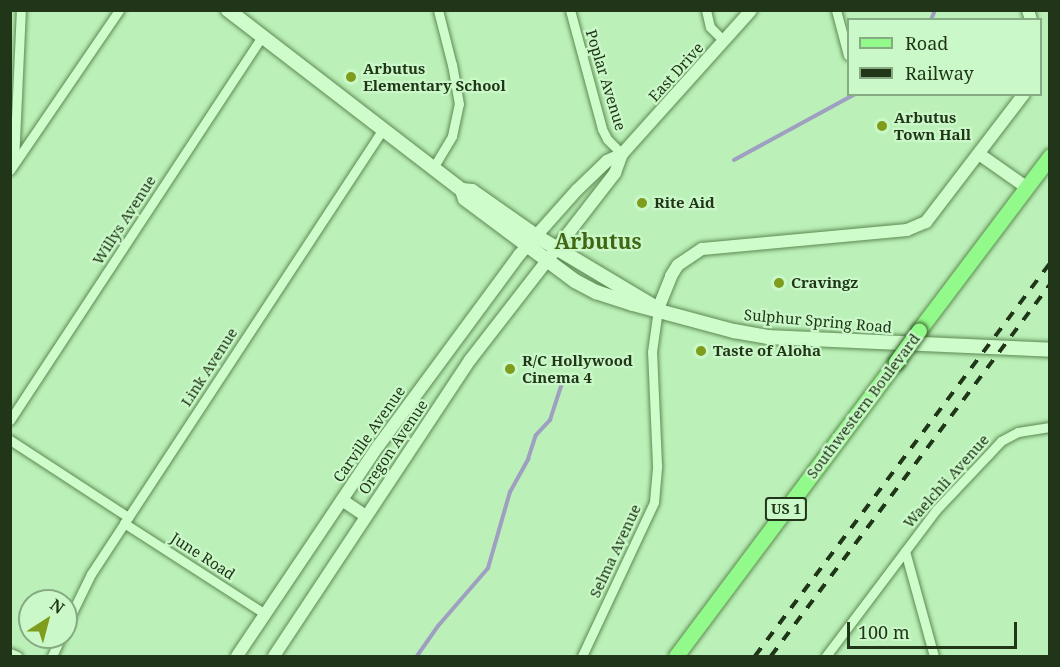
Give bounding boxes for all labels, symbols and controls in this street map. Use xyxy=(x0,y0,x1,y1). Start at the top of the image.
legend xyxy=(847,18,1042,96)
street label: Poplar Avenue xyxy=(582,27,630,133)
text: Road xyxy=(905,31,948,55)
street label: East Drive xyxy=(645,39,707,105)
place label: Arbutus Elementary School xyxy=(363,59,506,94)
text: Railway xyxy=(905,61,974,85)
marker: Arbutus Elementary School xyxy=(344,70,358,84)
place label: Arbutus Town Hall xyxy=(894,108,971,143)
marker: Arbutus Town Hall xyxy=(875,119,889,133)
street label: Willys Avenue xyxy=(89,172,159,268)
place label: Rite Aid xyxy=(654,194,715,212)
marker: Rite Aid xyxy=(635,196,649,210)
district label: Arbutus xyxy=(554,228,642,254)
place label: Cravingz xyxy=(791,274,858,292)
marker: Cravingz xyxy=(772,276,786,290)
street label: Sulphur Spring Road xyxy=(743,306,893,336)
street label: Link Avenue xyxy=(177,324,241,410)
street label: Southwestern Boulevard xyxy=(803,330,923,482)
place label: Taste of Aloha xyxy=(713,342,821,360)
marker: Taste of Aloha xyxy=(694,344,708,358)
place label: R/C Hollywood Cinema 4 xyxy=(522,351,633,386)
marker: R/C Hollywood Cinema 4 xyxy=(503,362,517,376)
street label: Carville Avenue xyxy=(329,383,409,485)
street label: Oregon Avenue xyxy=(355,396,431,498)
street label: Waelchli Avenue xyxy=(899,431,993,531)
road number: US 1 xyxy=(764,498,808,520)
street label: Selma Avenue xyxy=(586,501,644,601)
street label: June Road xyxy=(168,529,238,583)
north arrow xyxy=(18,589,78,649)
text: N xyxy=(46,593,69,619)
scale bar xyxy=(850,610,1020,648)
text: 100 m xyxy=(858,620,910,644)

